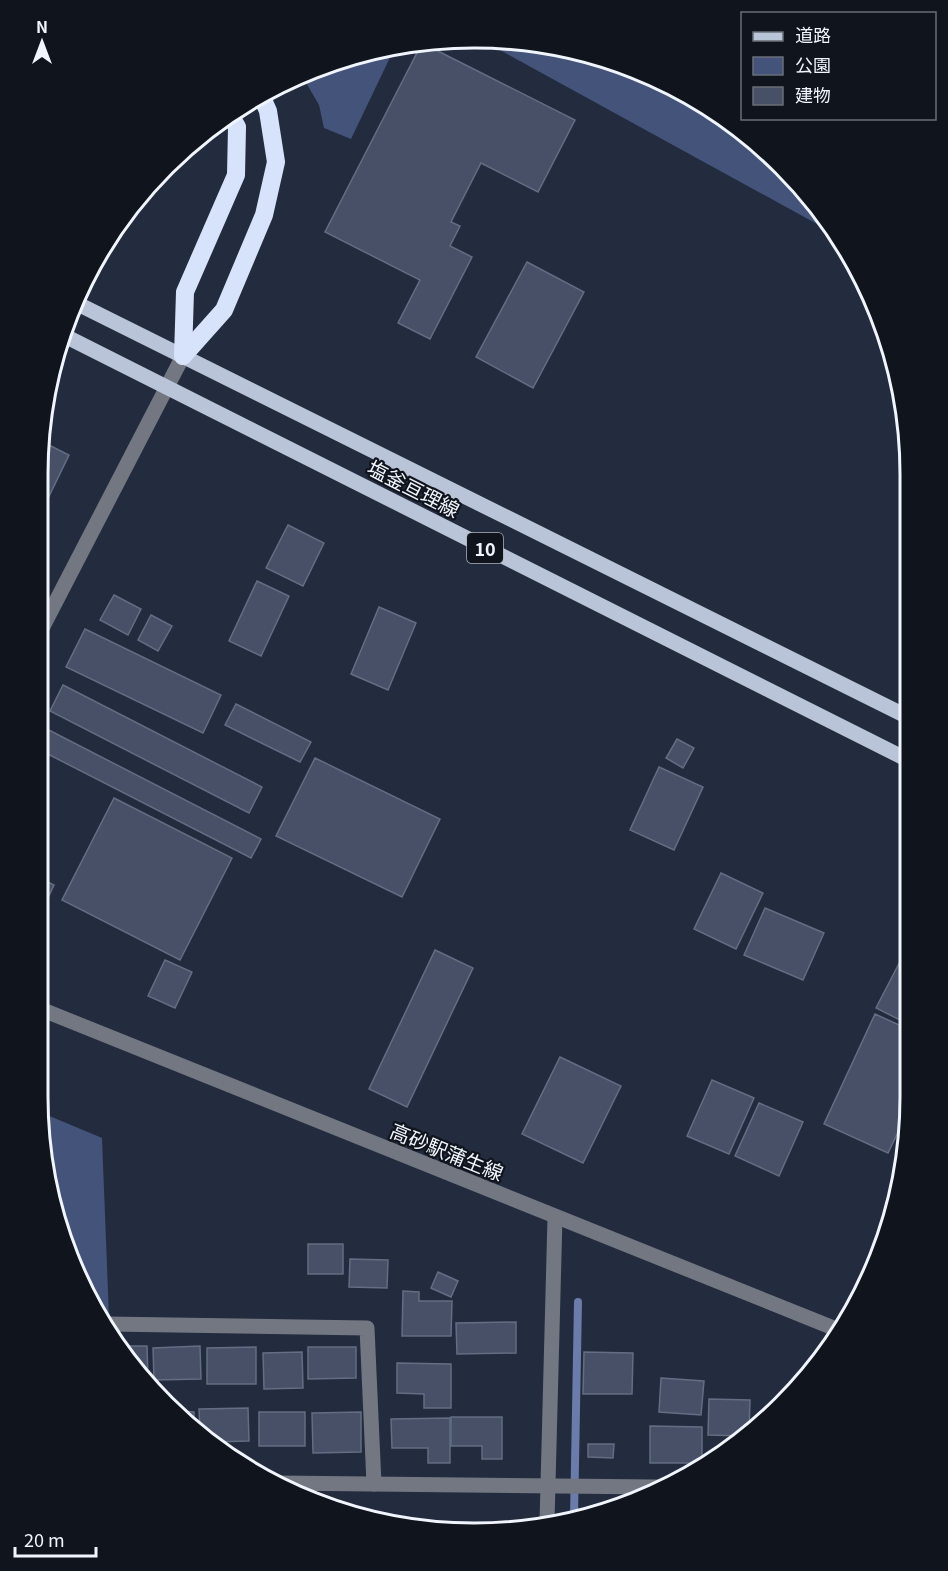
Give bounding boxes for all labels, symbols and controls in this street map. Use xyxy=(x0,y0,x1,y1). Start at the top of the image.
north arrow xyxy=(12,12,72,72)
legend xyxy=(741,12,936,120)
text: N xyxy=(36,14,48,38)
text: 道路 xyxy=(795,21,831,47)
text: 公園 xyxy=(795,51,831,77)
text: 建物 xyxy=(795,81,831,107)
street label: 塩釜亘理線 xyxy=(363,452,465,524)
road number: 10 xyxy=(467,533,503,563)
street label: 高砂駅蒲生線 xyxy=(386,1115,508,1187)
scale bar xyxy=(15,1520,96,1558)
text: 20 m xyxy=(24,1526,65,1552)

